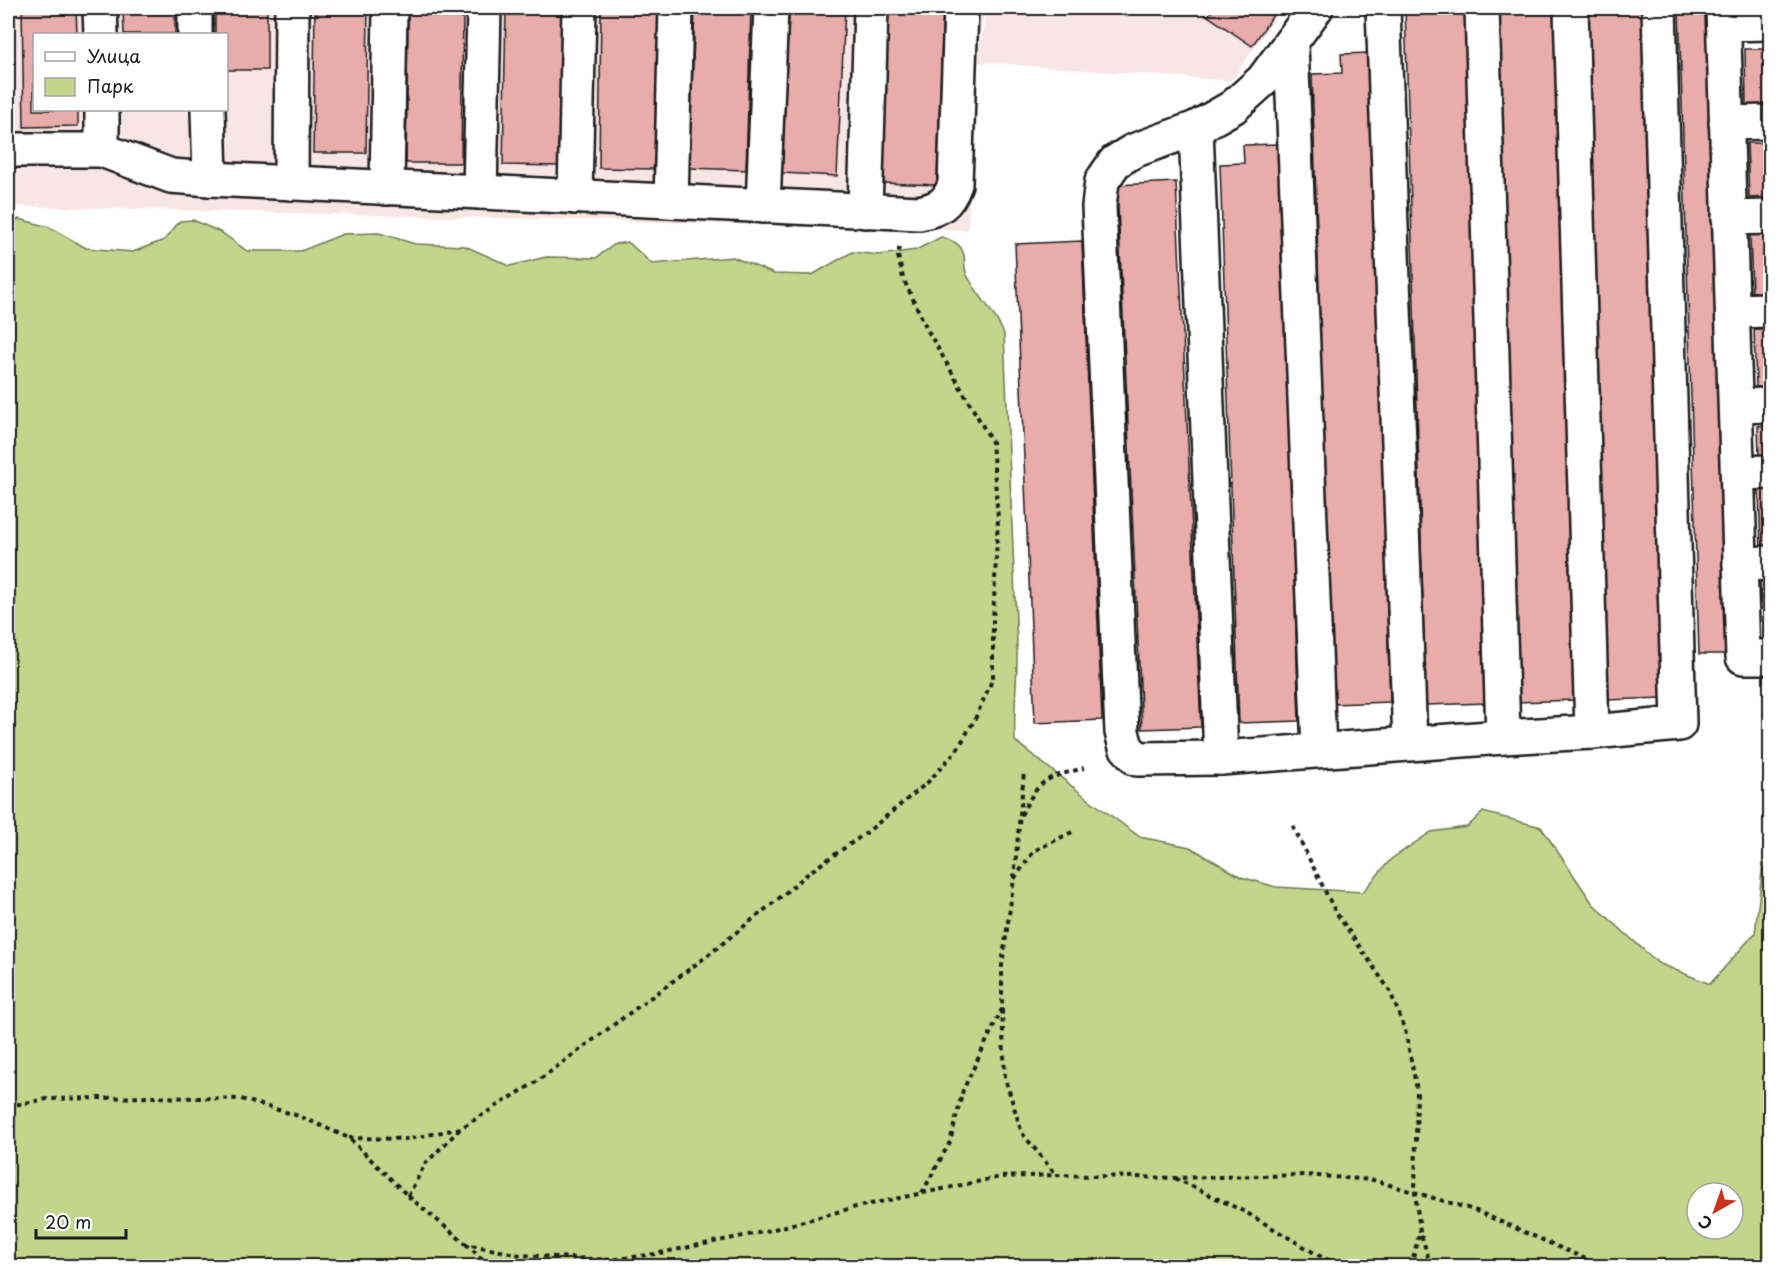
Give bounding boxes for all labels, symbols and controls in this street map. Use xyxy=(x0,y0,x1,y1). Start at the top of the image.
legend xyxy=(33,33,228,111)
text: Улица xyxy=(87,42,141,69)
text: Парк xyxy=(87,72,134,99)
north arrow xyxy=(1685,1181,1745,1241)
scale bar xyxy=(36,1202,126,1240)
text: 20 m xyxy=(45,1208,91,1235)
text: С xyxy=(1692,1210,1717,1236)

